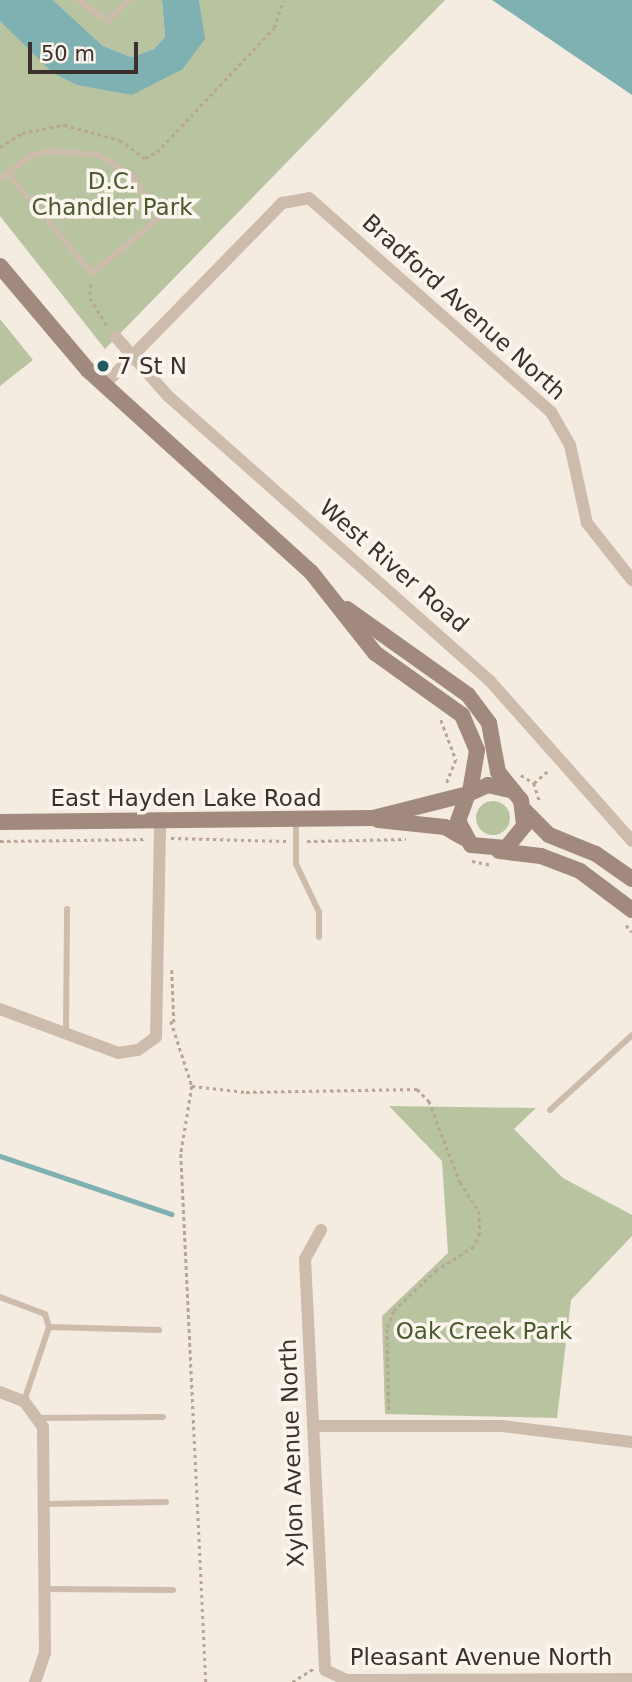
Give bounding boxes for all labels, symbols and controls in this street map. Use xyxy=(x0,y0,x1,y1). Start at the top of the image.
scale bar xyxy=(32,28,142,72)
text: 50 m xyxy=(41,42,95,66)
park label: D.C. Chandler Park xyxy=(32,167,192,221)
street label: Bradford Avenue North xyxy=(357,208,571,406)
place label: 7 St N xyxy=(117,352,187,380)
marker: 7 St N xyxy=(95,358,111,374)
street label: West River Road xyxy=(314,494,474,638)
street label: East Hayden Lake Road xyxy=(50,784,322,812)
park label: Oak Creek Park xyxy=(396,1317,572,1345)
street label: Xylon Avenue North xyxy=(274,1338,310,1568)
street label: Pleasant Avenue North xyxy=(350,1643,612,1671)

